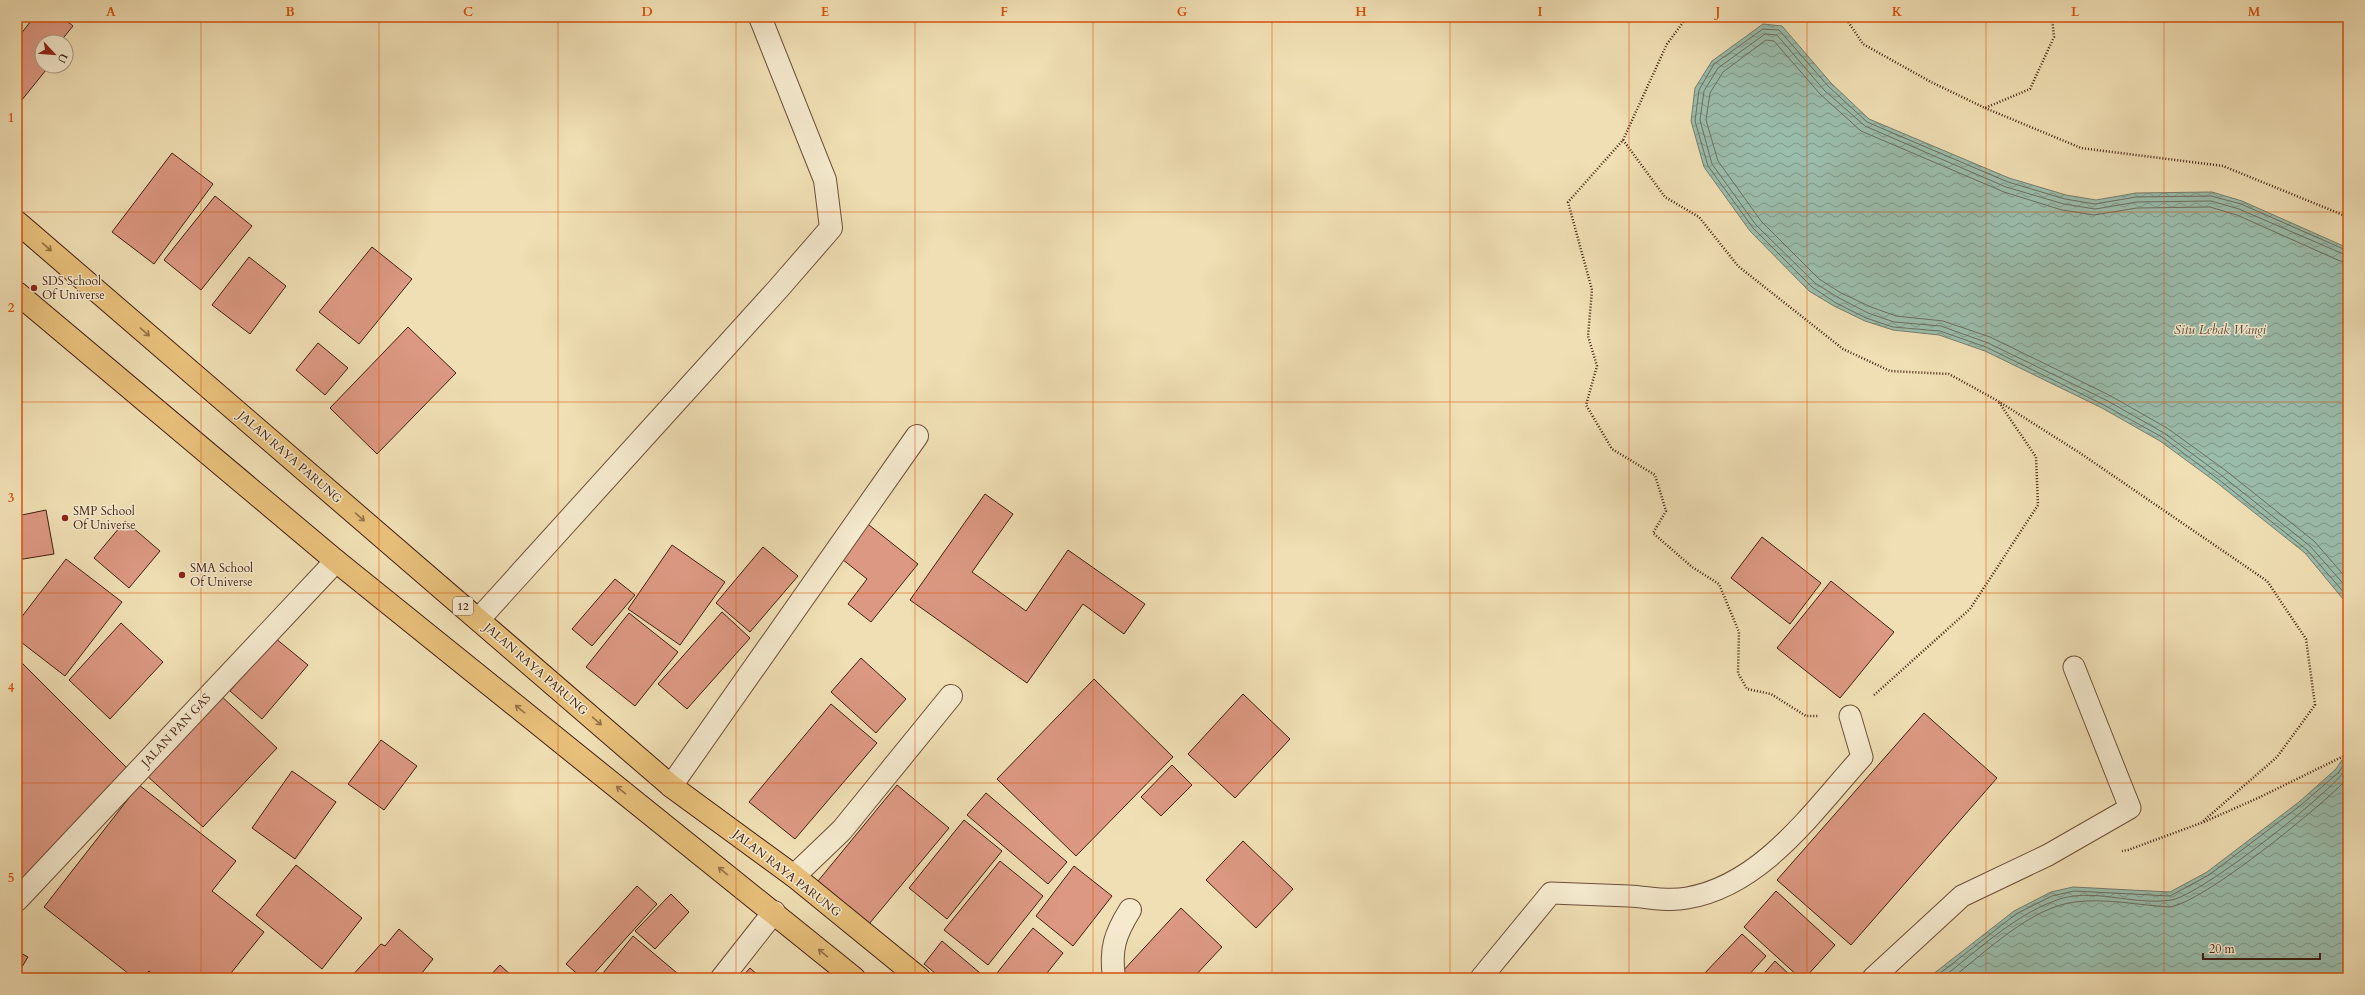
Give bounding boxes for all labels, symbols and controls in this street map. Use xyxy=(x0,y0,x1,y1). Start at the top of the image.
text: A xyxy=(106,3,116,21)
text: B xyxy=(285,3,295,21)
text: C xyxy=(463,3,473,21)
text: D xyxy=(641,3,653,21)
text: E xyxy=(821,3,829,21)
text: F xyxy=(1000,3,1008,21)
text: G xyxy=(1177,3,1188,21)
text: H xyxy=(1355,3,1367,21)
text: I xyxy=(1537,3,1543,21)
text: J xyxy=(1714,3,1721,21)
text: K xyxy=(1892,3,1903,21)
text: L xyxy=(2071,3,2080,21)
text: M xyxy=(2248,3,2261,21)
north arrow xyxy=(34,34,74,74)
text: U xyxy=(54,51,71,66)
text: 1 xyxy=(8,109,14,127)
one-way arrow xyxy=(41,243,52,252)
place label: SDS School Of Universe xyxy=(42,273,105,303)
marker: SDS School Of Universe xyxy=(29,283,39,293)
text: 2 xyxy=(8,299,15,317)
water label: Situ Lebak Wangi xyxy=(2174,321,2267,339)
one-way arrow xyxy=(140,328,150,337)
street label: JALAN RAYA PARUNG xyxy=(233,406,346,507)
text: 3 xyxy=(8,489,15,507)
place label: SMP School Of Universe xyxy=(73,503,136,533)
marker: SMP School Of Universe xyxy=(60,513,70,523)
one-way arrow xyxy=(355,513,366,522)
place label: SMA School Of Universe xyxy=(190,560,253,590)
marker: SMA School Of Universe xyxy=(177,570,187,580)
road number: 12 xyxy=(453,597,473,615)
street label: JALAN RAYA PARUNG xyxy=(479,618,592,719)
text: 4 xyxy=(8,679,15,697)
street label: JALAN PAN GAS xyxy=(136,690,214,772)
one-way arrow xyxy=(514,704,525,713)
one-way arrow xyxy=(591,717,602,726)
one-way arrow xyxy=(616,786,627,794)
street label: JALAN RAYA PARUNG xyxy=(728,825,845,921)
one-way arrow xyxy=(717,867,728,876)
text: 5 xyxy=(8,869,14,887)
scale bar xyxy=(2203,935,2320,961)
text: 20 m xyxy=(2209,941,2236,957)
one-way arrow xyxy=(818,949,829,958)

